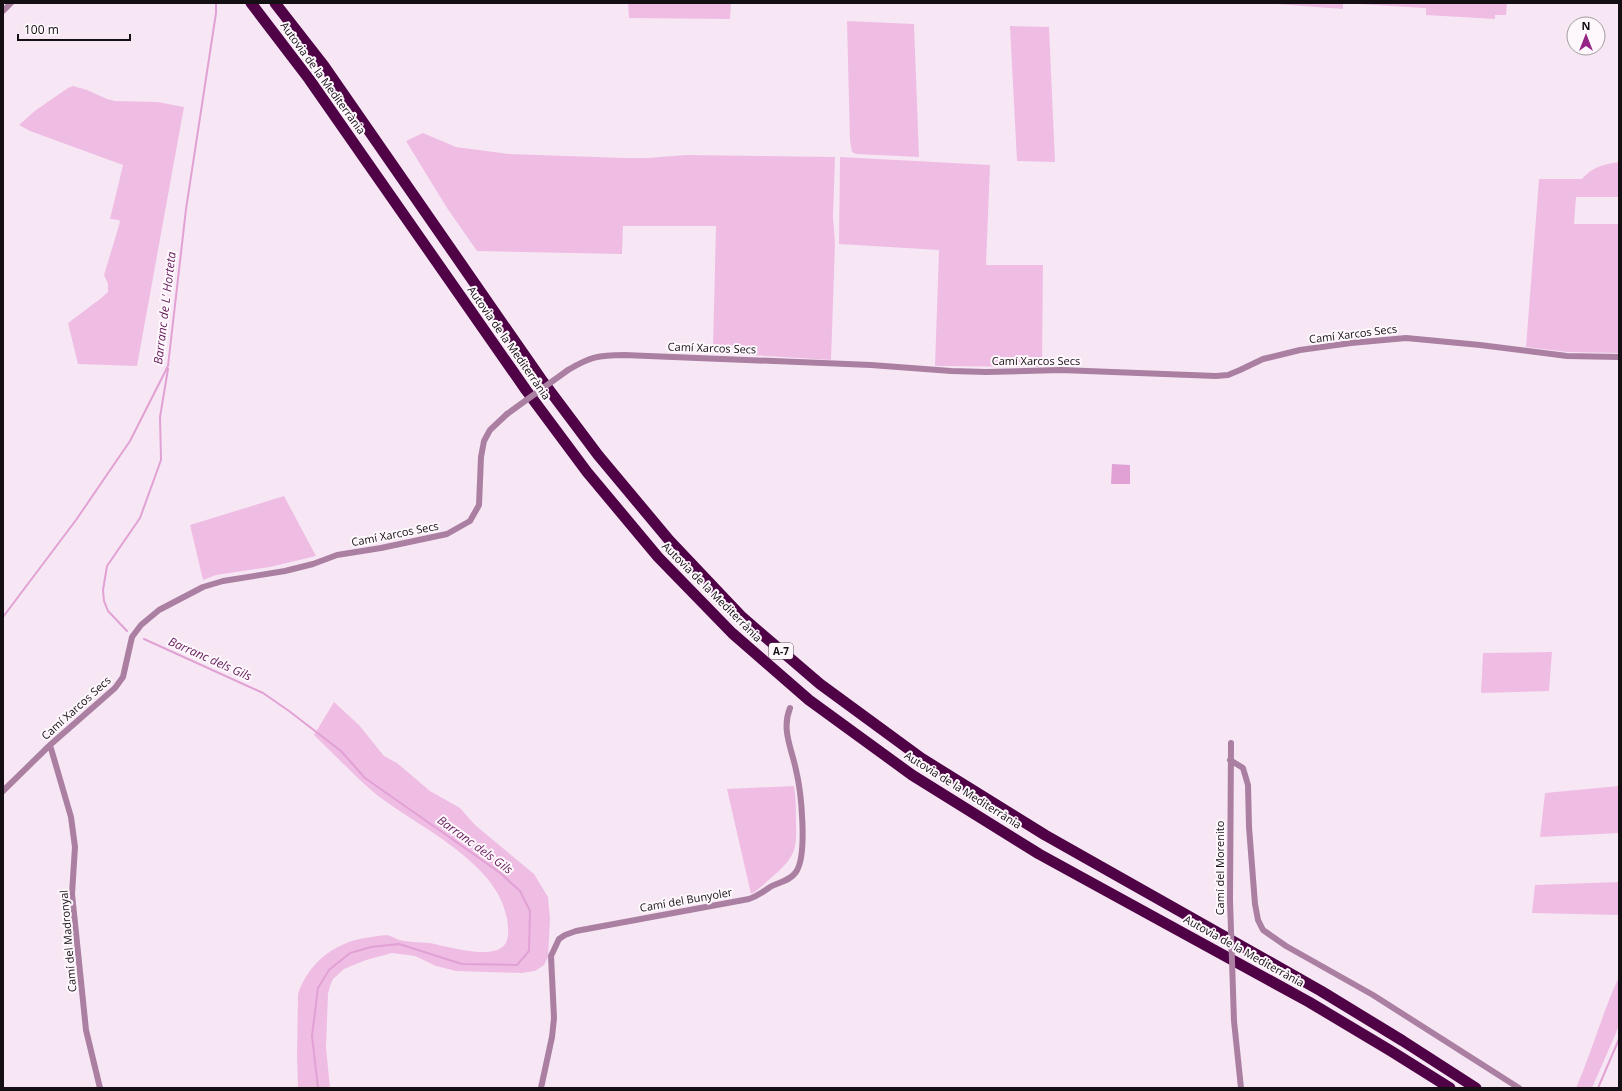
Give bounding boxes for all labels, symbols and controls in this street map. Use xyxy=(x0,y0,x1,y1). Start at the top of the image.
scale bar xyxy=(18,16,130,42)
north arrow xyxy=(1566,16,1606,56)
text: N xyxy=(1582,18,1590,33)
street label: Autovia de la Mediterrània xyxy=(278,19,369,137)
text: 100 m xyxy=(24,21,59,38)
water label: Barranc de L' Horteta xyxy=(149,250,180,365)
street label: Autovia de la Mediterrània xyxy=(464,283,554,402)
street label: Camí Xarcos Secs xyxy=(1308,321,1398,346)
street label: Camí Xarcos Secs xyxy=(668,338,757,357)
street label: Camí Xarcos Secs xyxy=(992,353,1080,368)
street label: Camí Xarcos Secs xyxy=(350,518,440,549)
street label: Autovia de la Mediterrània xyxy=(659,538,766,645)
water label: Barranc dels Gils xyxy=(166,633,254,684)
road number: A-7 xyxy=(769,643,793,659)
street label: Camí Xarcos Secs xyxy=(38,672,114,743)
street label: Autovia de la Mediterrània xyxy=(902,747,1025,832)
water label: Barranc dels Gils xyxy=(434,811,516,878)
street label: Camí del Morenito xyxy=(1212,820,1227,915)
street label: Camí del Bunyoler xyxy=(639,884,734,915)
street label: Camí del Madronyal xyxy=(56,889,79,993)
street label: Autovia de la Mediterrània xyxy=(1181,911,1307,990)

